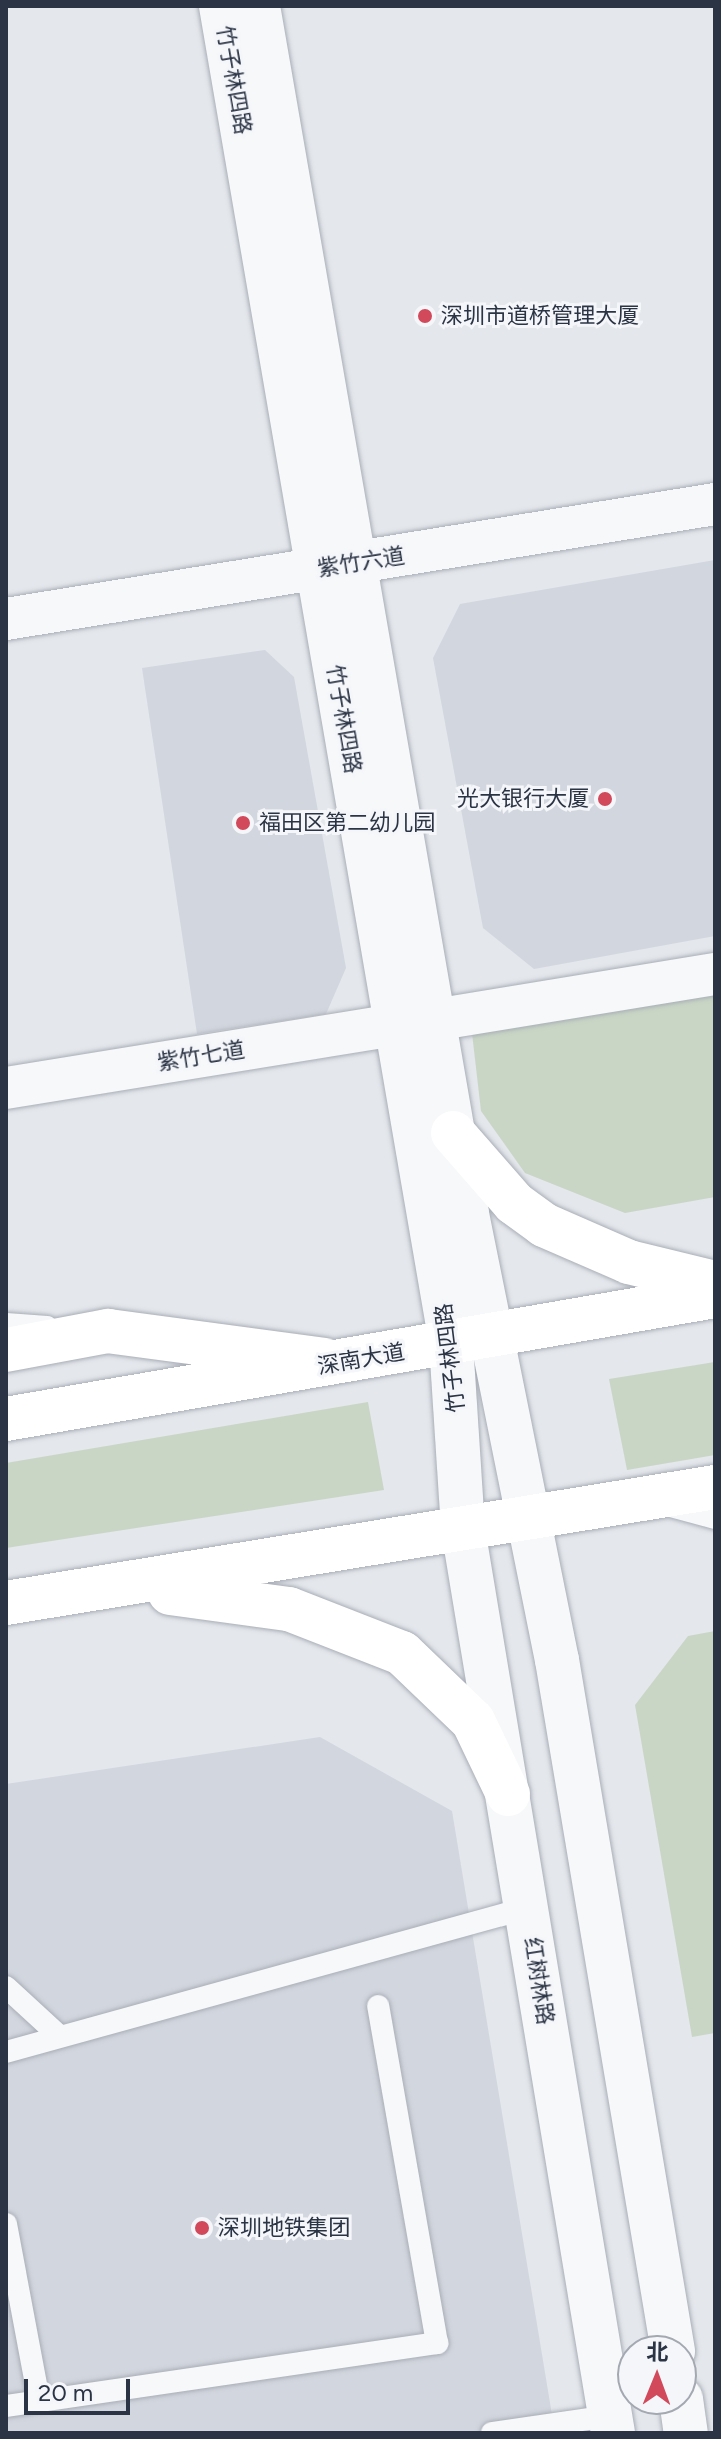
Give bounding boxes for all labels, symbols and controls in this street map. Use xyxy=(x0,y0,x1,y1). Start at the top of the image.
street label: 竹子林四路 xyxy=(211,24,257,136)
place label: 深圳市道桥管理大厦 xyxy=(441,303,639,329)
marker: 深圳市道桥管理大厦 xyxy=(416,307,434,325)
street label: 紫竹六道 xyxy=(315,542,407,582)
street label: 竹子林四路 xyxy=(321,663,367,775)
place label: 光大银行大厦 xyxy=(457,786,589,812)
marker: 光大银行大厦 xyxy=(596,790,614,808)
place label: 福田区第二幼儿园 xyxy=(259,810,435,836)
marker: 福田区第二幼儿园 xyxy=(234,814,252,832)
street label: 紫竹七道 xyxy=(155,1036,247,1076)
street label: 竹子林四路 xyxy=(430,1302,470,1414)
street label: 深南大道 xyxy=(315,1338,407,1380)
street label: 红树林路 xyxy=(519,1935,559,2027)
place label: 深圳地铁集团 xyxy=(218,2215,350,2241)
marker: 深圳地铁集团 xyxy=(193,2219,211,2237)
north arrow xyxy=(617,2335,697,2415)
text: 北 xyxy=(646,2339,669,2366)
scale bar xyxy=(28,2363,134,2413)
text: 20 m xyxy=(38,2378,93,2407)

